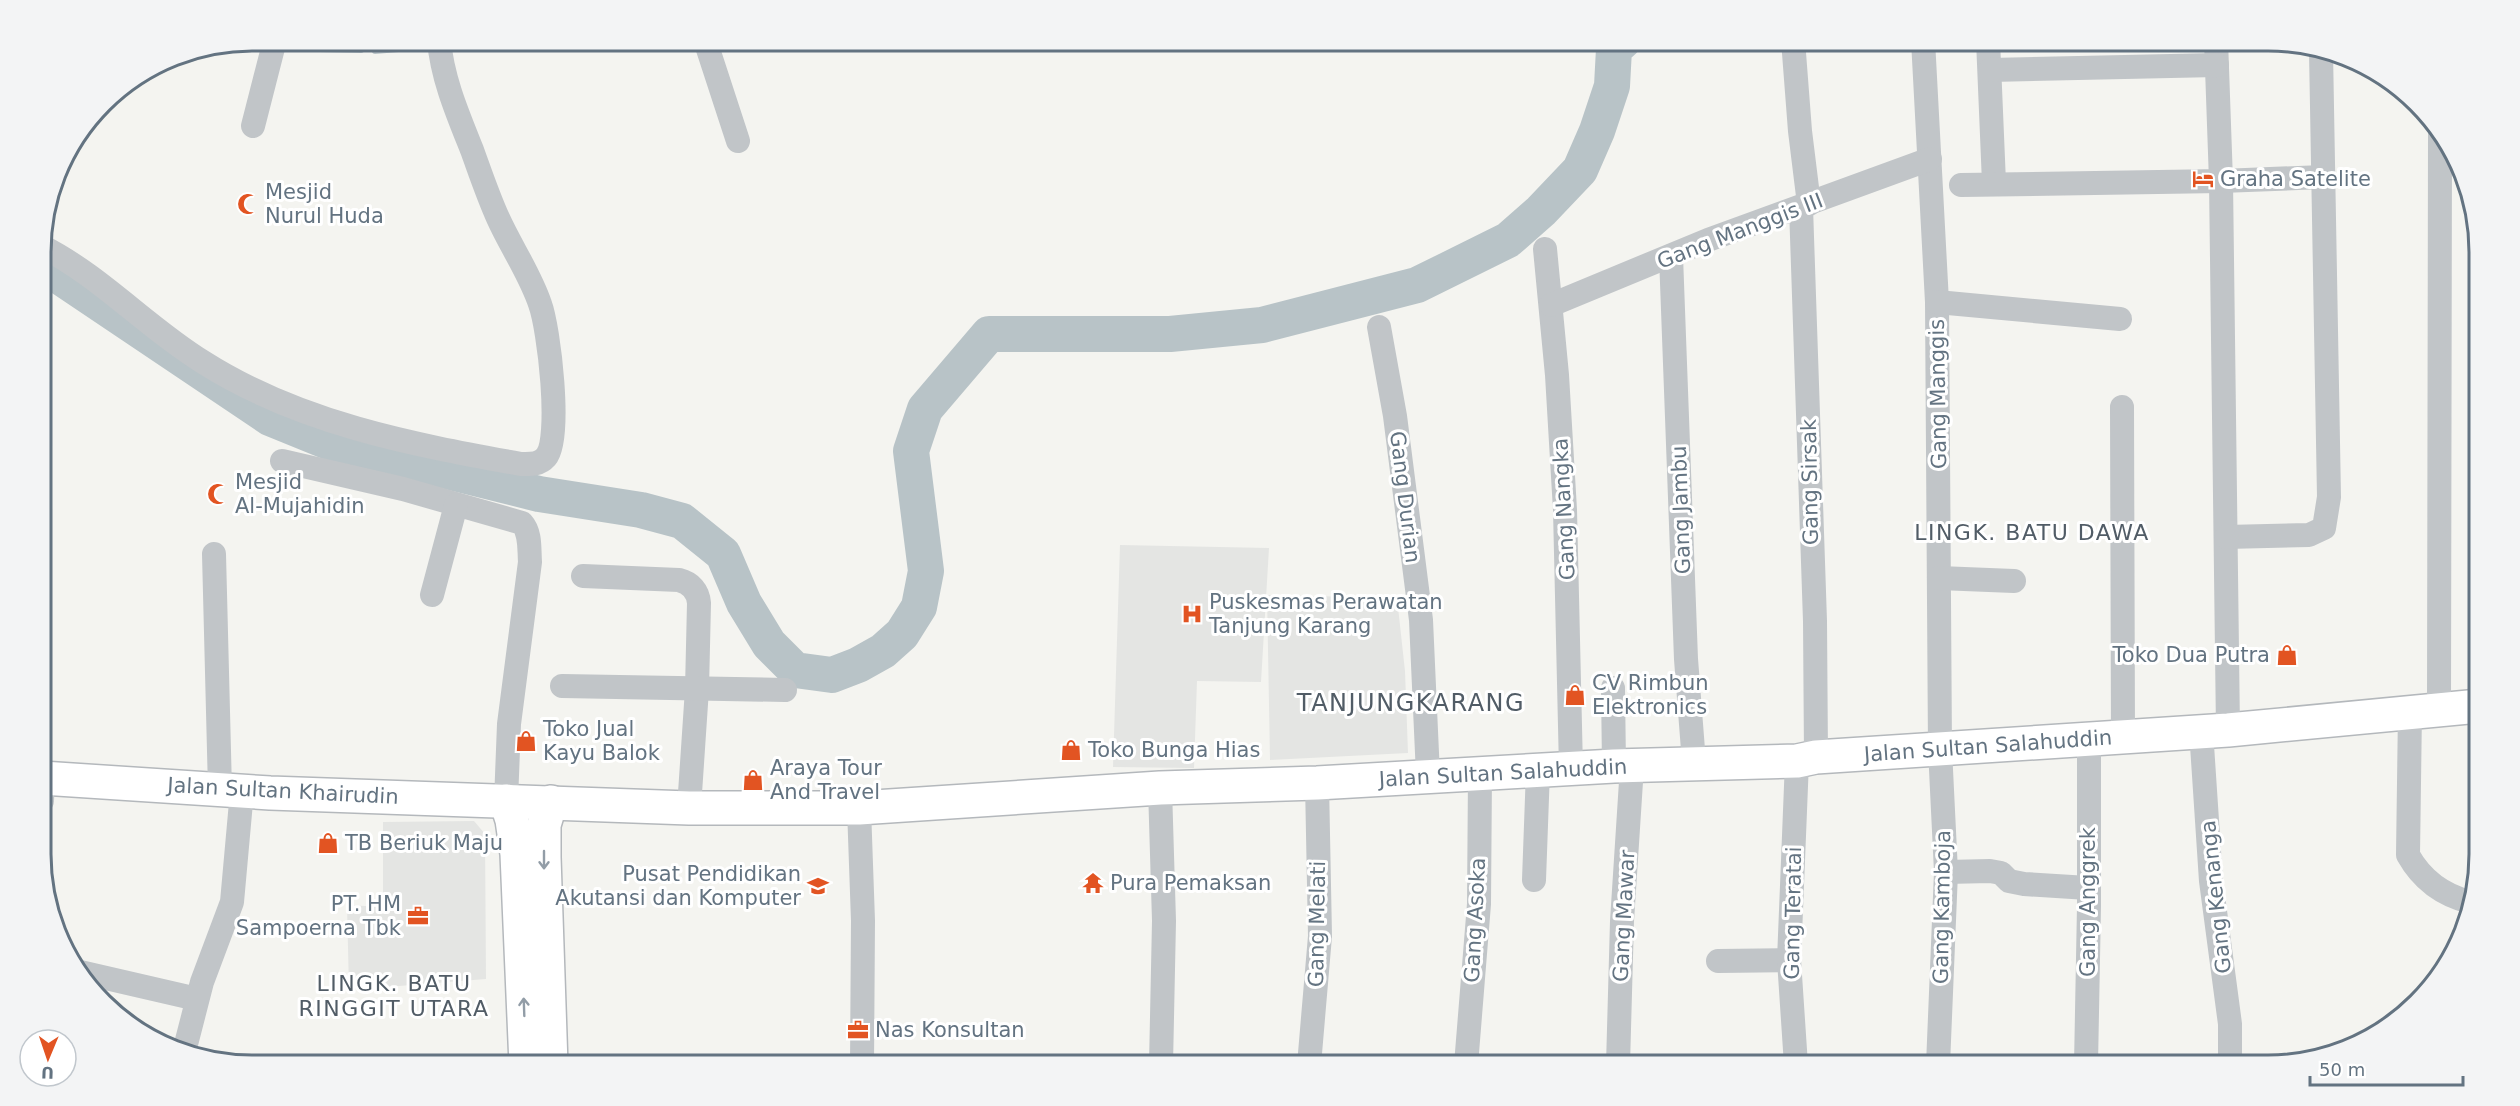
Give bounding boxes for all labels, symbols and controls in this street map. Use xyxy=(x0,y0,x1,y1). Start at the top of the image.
hotel icon: Graha Satelite xyxy=(2191,167,2215,191)
place label: Graha Satelite xyxy=(2220,167,2371,191)
place label: Mesjid Nurul Huda xyxy=(265,180,384,228)
street label: Gang Manggis III xyxy=(1654,188,1826,274)
mosque icon: Mesjid Nurul Huda xyxy=(236,192,260,216)
street label: Gang Manggis xyxy=(1925,319,1951,469)
street label: Gang Sirsak xyxy=(1797,418,1823,545)
street label: Gang Durian xyxy=(1385,430,1425,564)
street label: Gang Nangka xyxy=(1548,437,1580,581)
street label: Gang Jambu xyxy=(1667,445,1695,575)
place label: Mesjid Al-Mujahidin xyxy=(235,470,365,518)
mosque icon: Mesjid Al-Mujahidin xyxy=(206,482,230,506)
district label: LINGK. BATU DAWA xyxy=(1914,520,2150,545)
place label: Puskesmas Perawatan Tanjung Karang xyxy=(1208,590,1443,638)
hospital icon: Puskesmas Perawatan Tanjung Karang xyxy=(1180,602,1204,626)
place label: Toko Dua Putra xyxy=(2112,643,2270,667)
shop icon: Toko Dua Putra xyxy=(2275,643,2299,667)
place label: CV Rimbun Elektronics xyxy=(1592,671,1709,719)
shop icon: CV Rimbun Elektronics xyxy=(1563,683,1587,707)
district label: TANJUNGKARANG xyxy=(1296,689,1525,717)
place label: Toko Jual Kayu Balok xyxy=(542,717,661,765)
street label: Jalan Sultan Salahuddin xyxy=(1861,725,2113,767)
shop icon: Toko Jual Kayu Balok xyxy=(514,729,538,753)
shop icon: Toko Bunga Hias xyxy=(1059,738,1083,762)
place label: Toko Bunga Hias xyxy=(1087,738,1260,762)
street label: Jalan Sultan Salahuddin xyxy=(1376,755,1628,792)
place label: Araya Tour And Travel xyxy=(770,756,882,804)
shop icon: Araya Tour And Travel xyxy=(741,768,765,792)
street label: Jalan Sultan Khairudin xyxy=(165,773,399,809)
street label: Gang Kenanga xyxy=(2196,819,2236,975)
street label: Gang Anggrek xyxy=(2076,826,2100,977)
street label: Gang Kamboja xyxy=(1929,830,1955,984)
shop icon: TB Beriuk Maju xyxy=(316,831,340,855)
place label: TB Beriuk Maju xyxy=(344,831,503,855)
street label: Gang Teratai xyxy=(1780,846,1806,980)
one-way arrow xyxy=(538,849,550,869)
street label: Gang Mawar xyxy=(1609,849,1639,983)
street label: Gang Asoka xyxy=(1460,857,1490,983)
street label: Gang Melati xyxy=(1304,861,1330,987)
place label: Pusat Pendidikan Akutansi dan Komputer xyxy=(555,862,801,910)
temple icon: Pura Pemaksan xyxy=(1081,871,1105,895)
place label: Pura Pemaksan xyxy=(1110,871,1271,895)
school or university icon: Pusat Pendidikan Akutansi dan Komputer xyxy=(806,874,830,898)
place label: PT. HM Sampoerna Tbk xyxy=(236,892,402,940)
office icon: PT. HM Sampoerna Tbk xyxy=(406,904,430,928)
district label: LINGK. BATU RINGGIT UTARA xyxy=(298,971,490,1021)
one-way arrow xyxy=(518,997,530,1017)
office icon: Nas Konsultan xyxy=(846,1018,870,1042)
place label: Nas Konsultan xyxy=(875,1018,1025,1042)
north arrow xyxy=(18,1028,78,1088)
scale bar xyxy=(2310,1049,2463,1087)
text: 50 m xyxy=(2319,1059,2365,1080)
text: U xyxy=(41,1063,54,1082)

